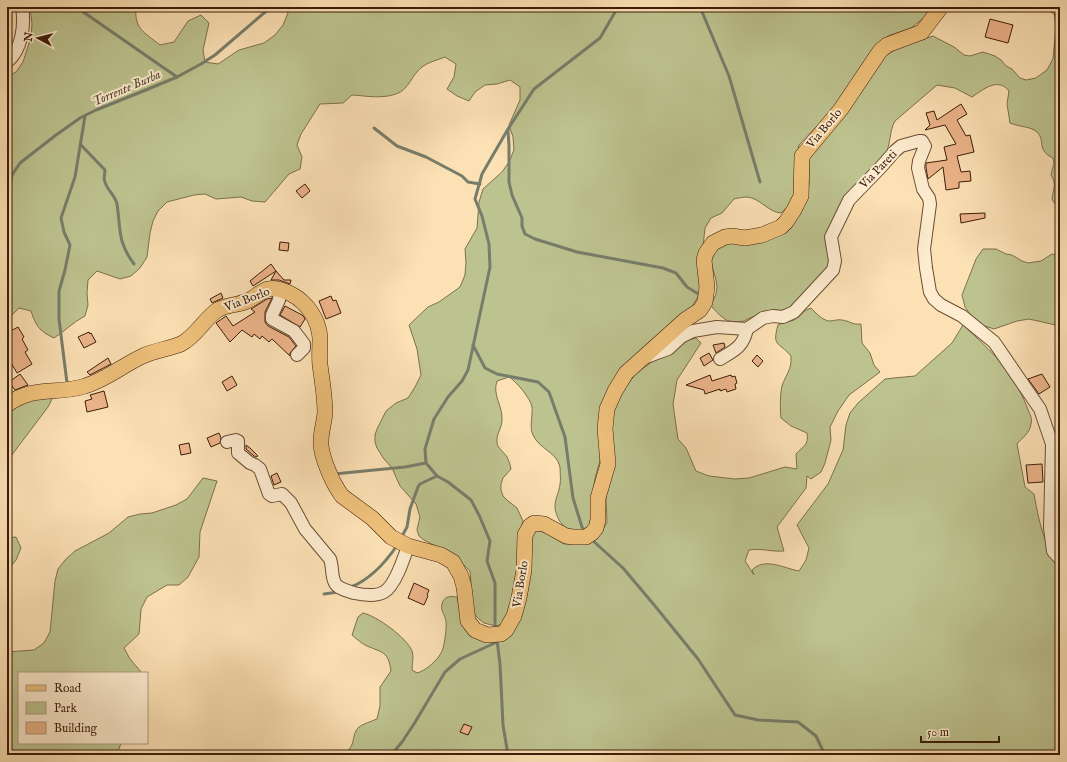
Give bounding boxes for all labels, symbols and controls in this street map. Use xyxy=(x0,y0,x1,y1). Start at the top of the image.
north arrow xyxy=(18,18,58,58)
text: N xyxy=(21,31,37,43)
water label: Torrente Burba xyxy=(90,66,164,111)
street label: Via Borlo xyxy=(803,105,846,152)
street label: Via Pareti xyxy=(856,147,900,193)
street label: Via Borlo xyxy=(221,284,272,315)
street label: Via Borlo xyxy=(509,559,532,610)
legend xyxy=(18,672,148,744)
text: Road xyxy=(54,681,82,696)
text: Park xyxy=(54,701,77,716)
scale bar xyxy=(921,718,999,744)
text: Building xyxy=(54,721,98,736)
text: 50 m xyxy=(927,725,949,740)

